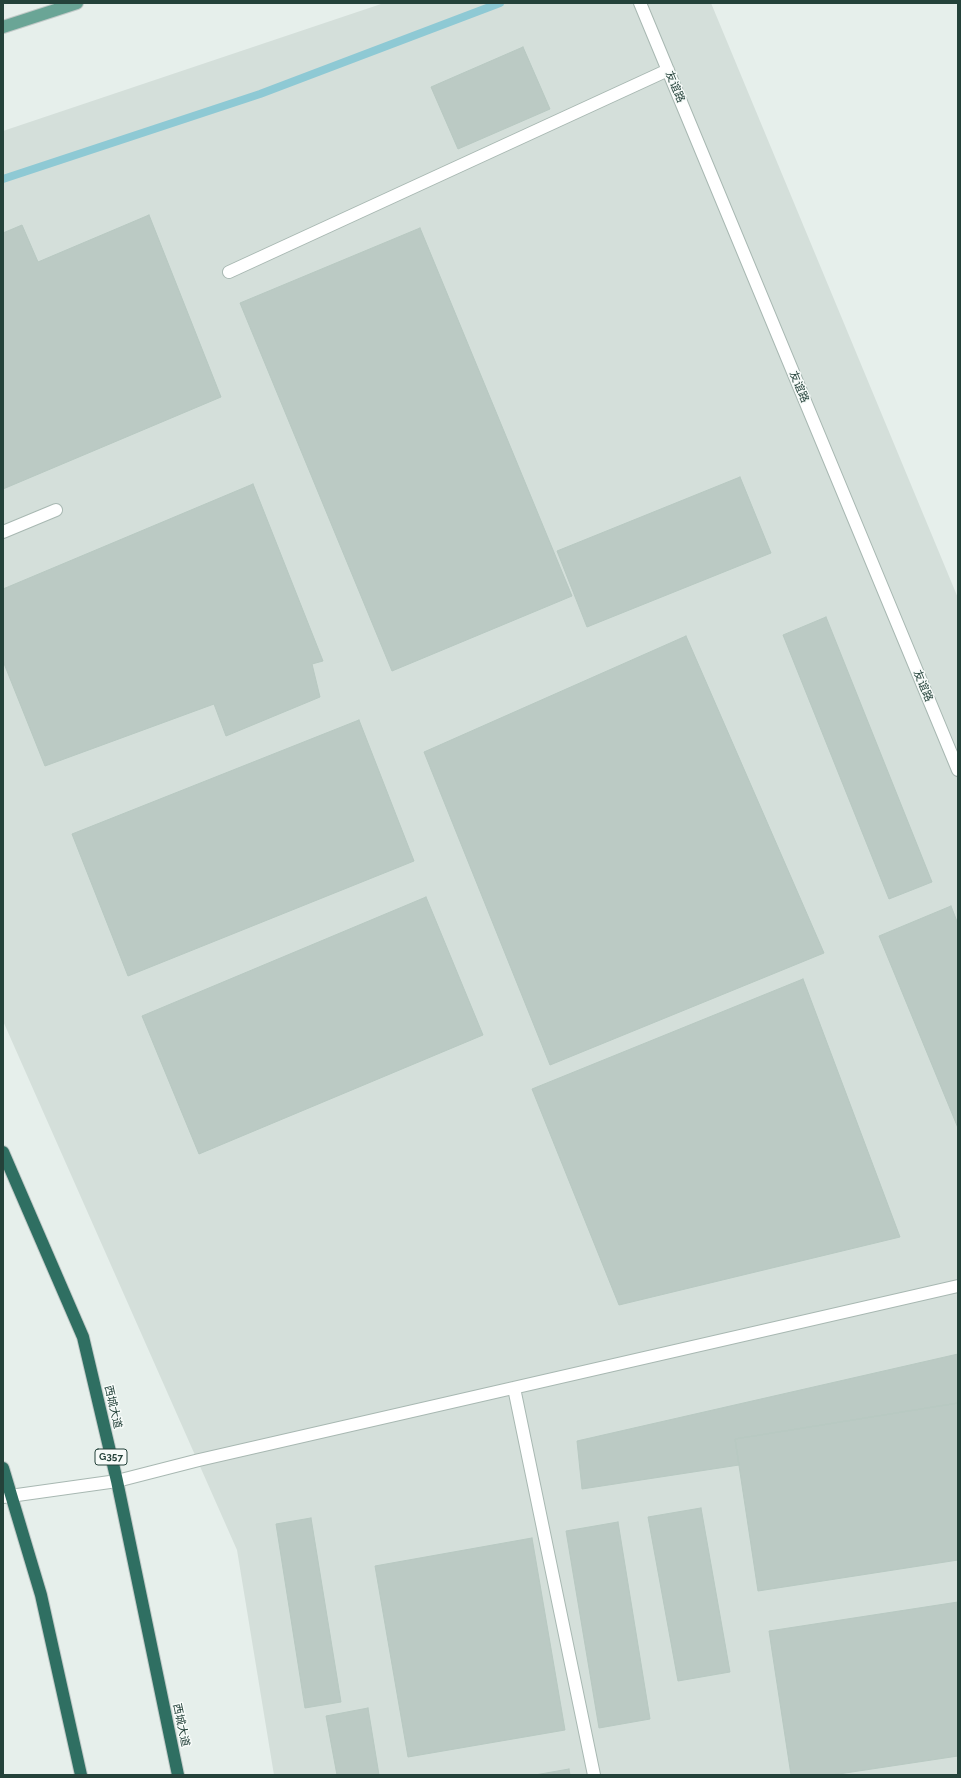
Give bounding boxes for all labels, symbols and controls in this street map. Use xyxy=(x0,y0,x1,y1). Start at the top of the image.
street label: 友谊路 xyxy=(662,69,688,105)
street label: 友谊路 xyxy=(786,369,812,405)
street label: 友谊路 xyxy=(910,668,936,704)
street label: 西城大道 xyxy=(102,1384,124,1430)
road number: G357 xyxy=(95,1449,127,1465)
street label: 西城大道 xyxy=(170,1702,192,1748)

